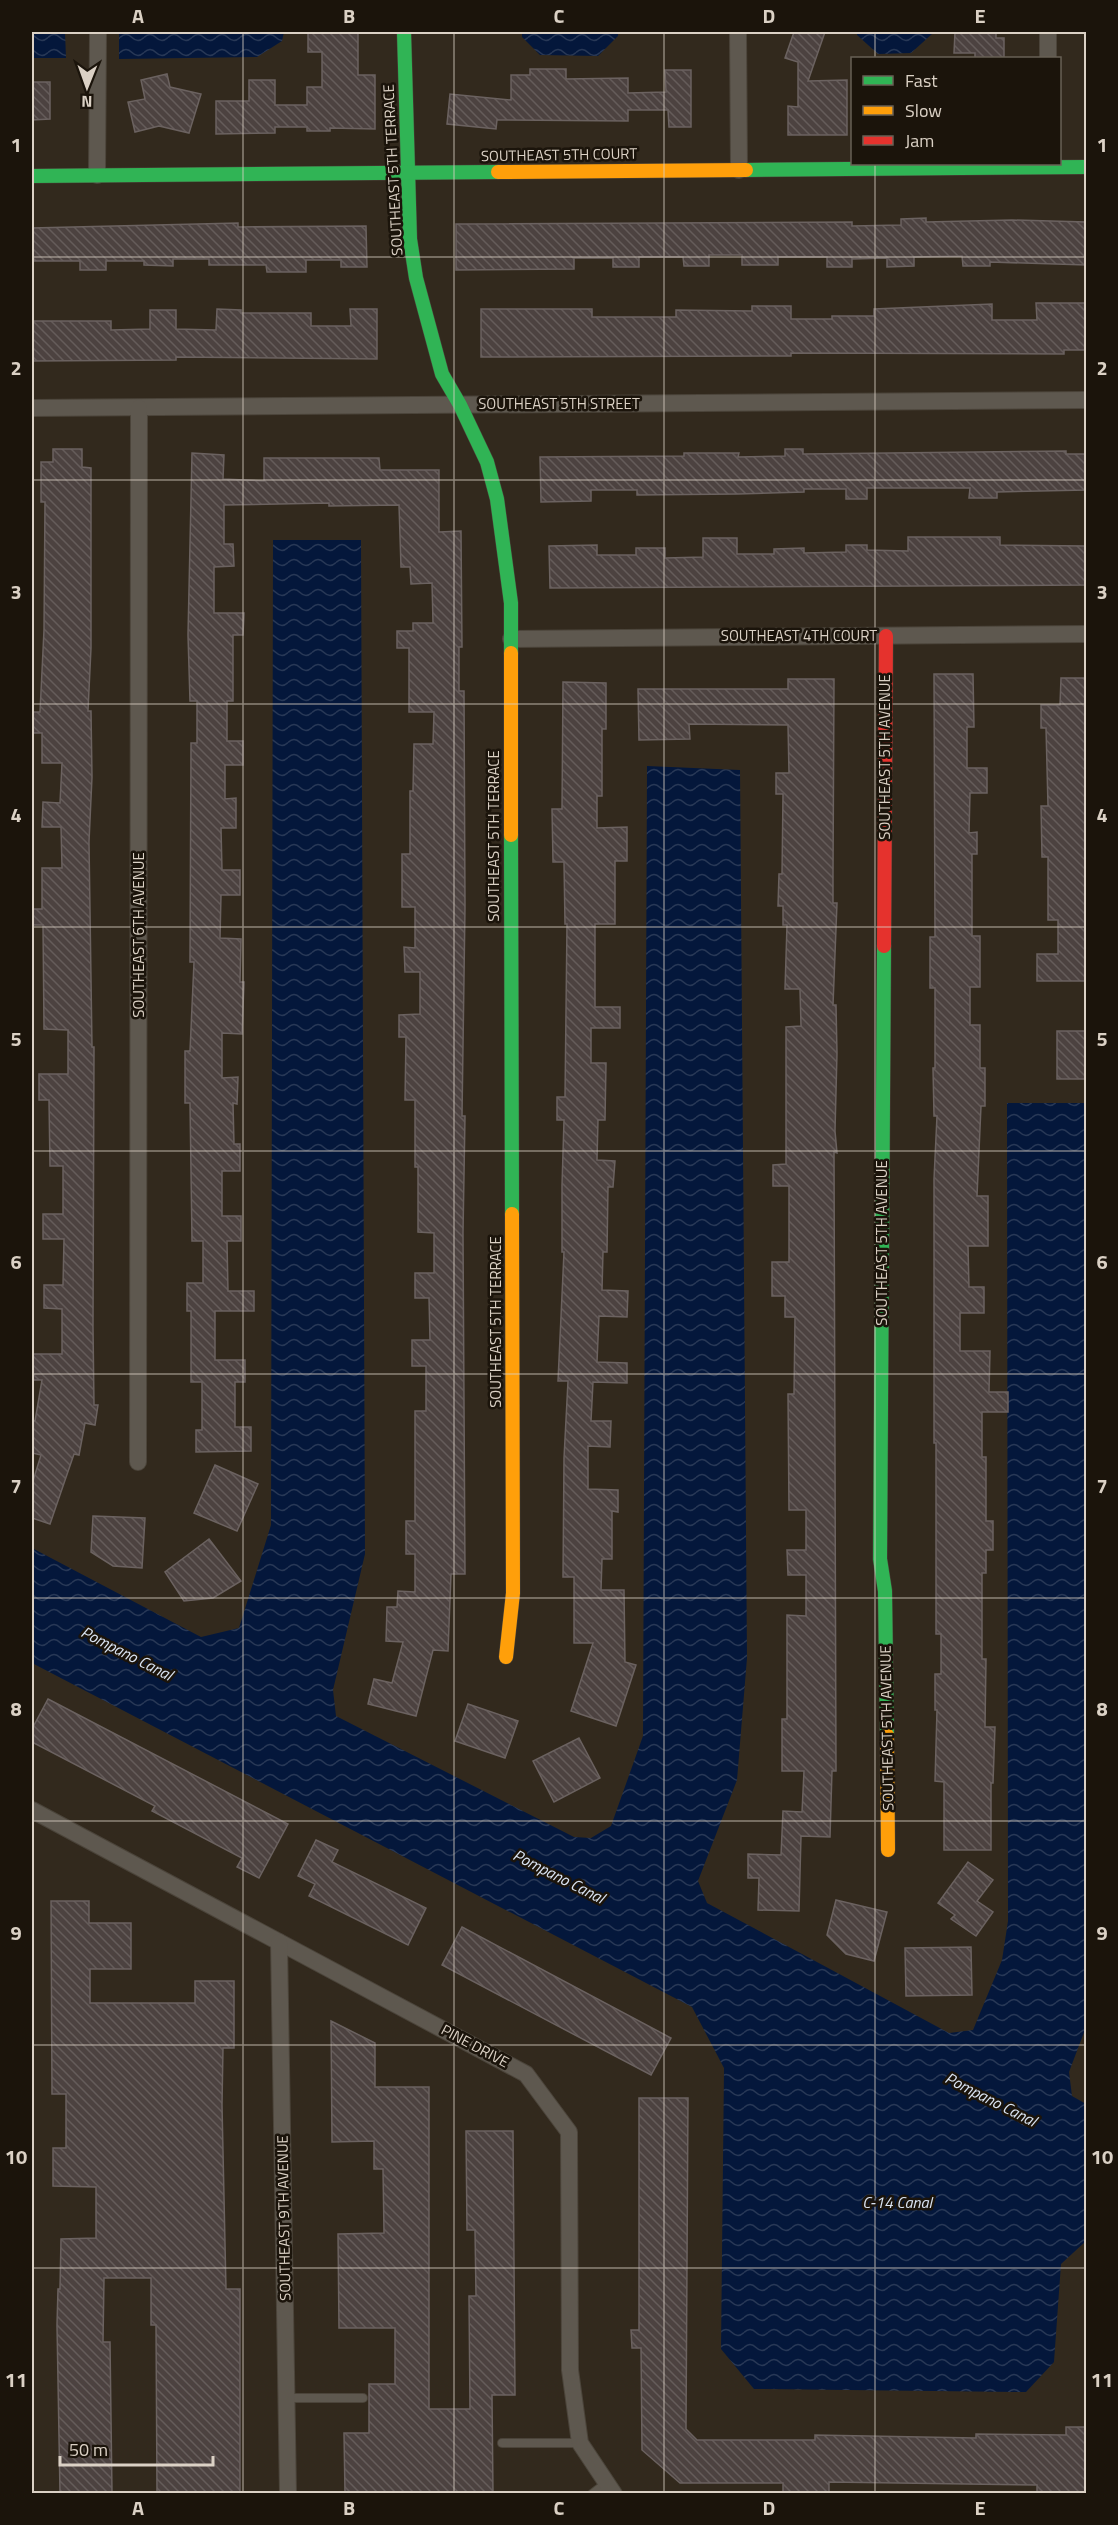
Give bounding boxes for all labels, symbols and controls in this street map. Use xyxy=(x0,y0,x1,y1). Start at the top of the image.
text: A xyxy=(132,0,144,31)
text: B xyxy=(343,0,355,31)
text: C xyxy=(554,0,565,31)
text: D xyxy=(763,0,775,31)
text: E xyxy=(974,0,986,31)
north arrow xyxy=(57,57,117,117)
legend xyxy=(851,57,1061,165)
text: Fast xyxy=(905,67,938,94)
street label: SOUTHEAST 5TH TERRACE xyxy=(377,84,408,256)
text: N xyxy=(81,90,92,114)
text: Slow xyxy=(905,97,942,124)
text: Jam xyxy=(905,127,934,154)
text: 1 xyxy=(10,129,22,160)
text: 1 xyxy=(1096,129,1108,160)
street label: SOUTHEAST 5TH COURT xyxy=(481,142,637,167)
text: 2 xyxy=(10,352,22,383)
text: 2 xyxy=(1096,352,1108,383)
street label: SOUTHEAST 5TH STREET xyxy=(478,392,640,415)
text: 3 xyxy=(10,576,22,607)
text: 3 xyxy=(1096,576,1108,607)
street label: SOUTHEAST 4TH COURT xyxy=(721,624,877,647)
street label: SOUTHEAST 5TH AVENUE xyxy=(873,674,896,840)
street label: SOUTHEAST 5TH TERRACE xyxy=(482,750,505,922)
text: 4 xyxy=(10,799,22,830)
text: 4 xyxy=(1096,799,1108,830)
street label: SOUTHEAST 6TH AVENUE xyxy=(127,852,150,1018)
text: 5 xyxy=(10,1023,22,1054)
text: 5 xyxy=(1096,1023,1108,1054)
street label: SOUTHEAST 5TH AVENUE xyxy=(870,1160,893,1326)
street label: SOUTHEAST 5TH TERRACE xyxy=(484,1236,507,1408)
text: 6 xyxy=(10,1246,22,1277)
text: 6 xyxy=(1096,1246,1108,1277)
text: 7 xyxy=(10,1470,22,1501)
text: 7 xyxy=(1096,1470,1108,1501)
water label: Pompano Canal xyxy=(77,1620,178,1687)
street label: SOUTHEAST 5TH AVENUE xyxy=(874,1645,899,1811)
text: 8 xyxy=(10,1693,22,1724)
text: 8 xyxy=(1096,1693,1108,1724)
water label: Pompano Canal xyxy=(509,1843,610,1910)
text: 9 xyxy=(10,1917,22,1948)
text: 9 xyxy=(1096,1917,1108,1948)
street label: PINE DRIVE xyxy=(437,2018,513,2073)
water label: Pompano Canal xyxy=(941,2066,1042,2133)
street label: SOUTHEAST 9TH AVENUE xyxy=(271,2135,296,2301)
text: 10 xyxy=(5,2141,27,2172)
text: 10 xyxy=(1091,2141,1113,2172)
water label: C-14 Canal xyxy=(862,2190,933,2214)
text: 11 xyxy=(5,2364,27,2395)
text: 11 xyxy=(1091,2364,1113,2395)
scale bar xyxy=(60,2429,213,2467)
text: 50 m xyxy=(69,2436,108,2463)
text: A xyxy=(132,2492,144,2523)
text: B xyxy=(343,2492,355,2523)
text: C xyxy=(554,2492,565,2523)
text: D xyxy=(763,2492,775,2523)
text: E xyxy=(974,2492,986,2523)

